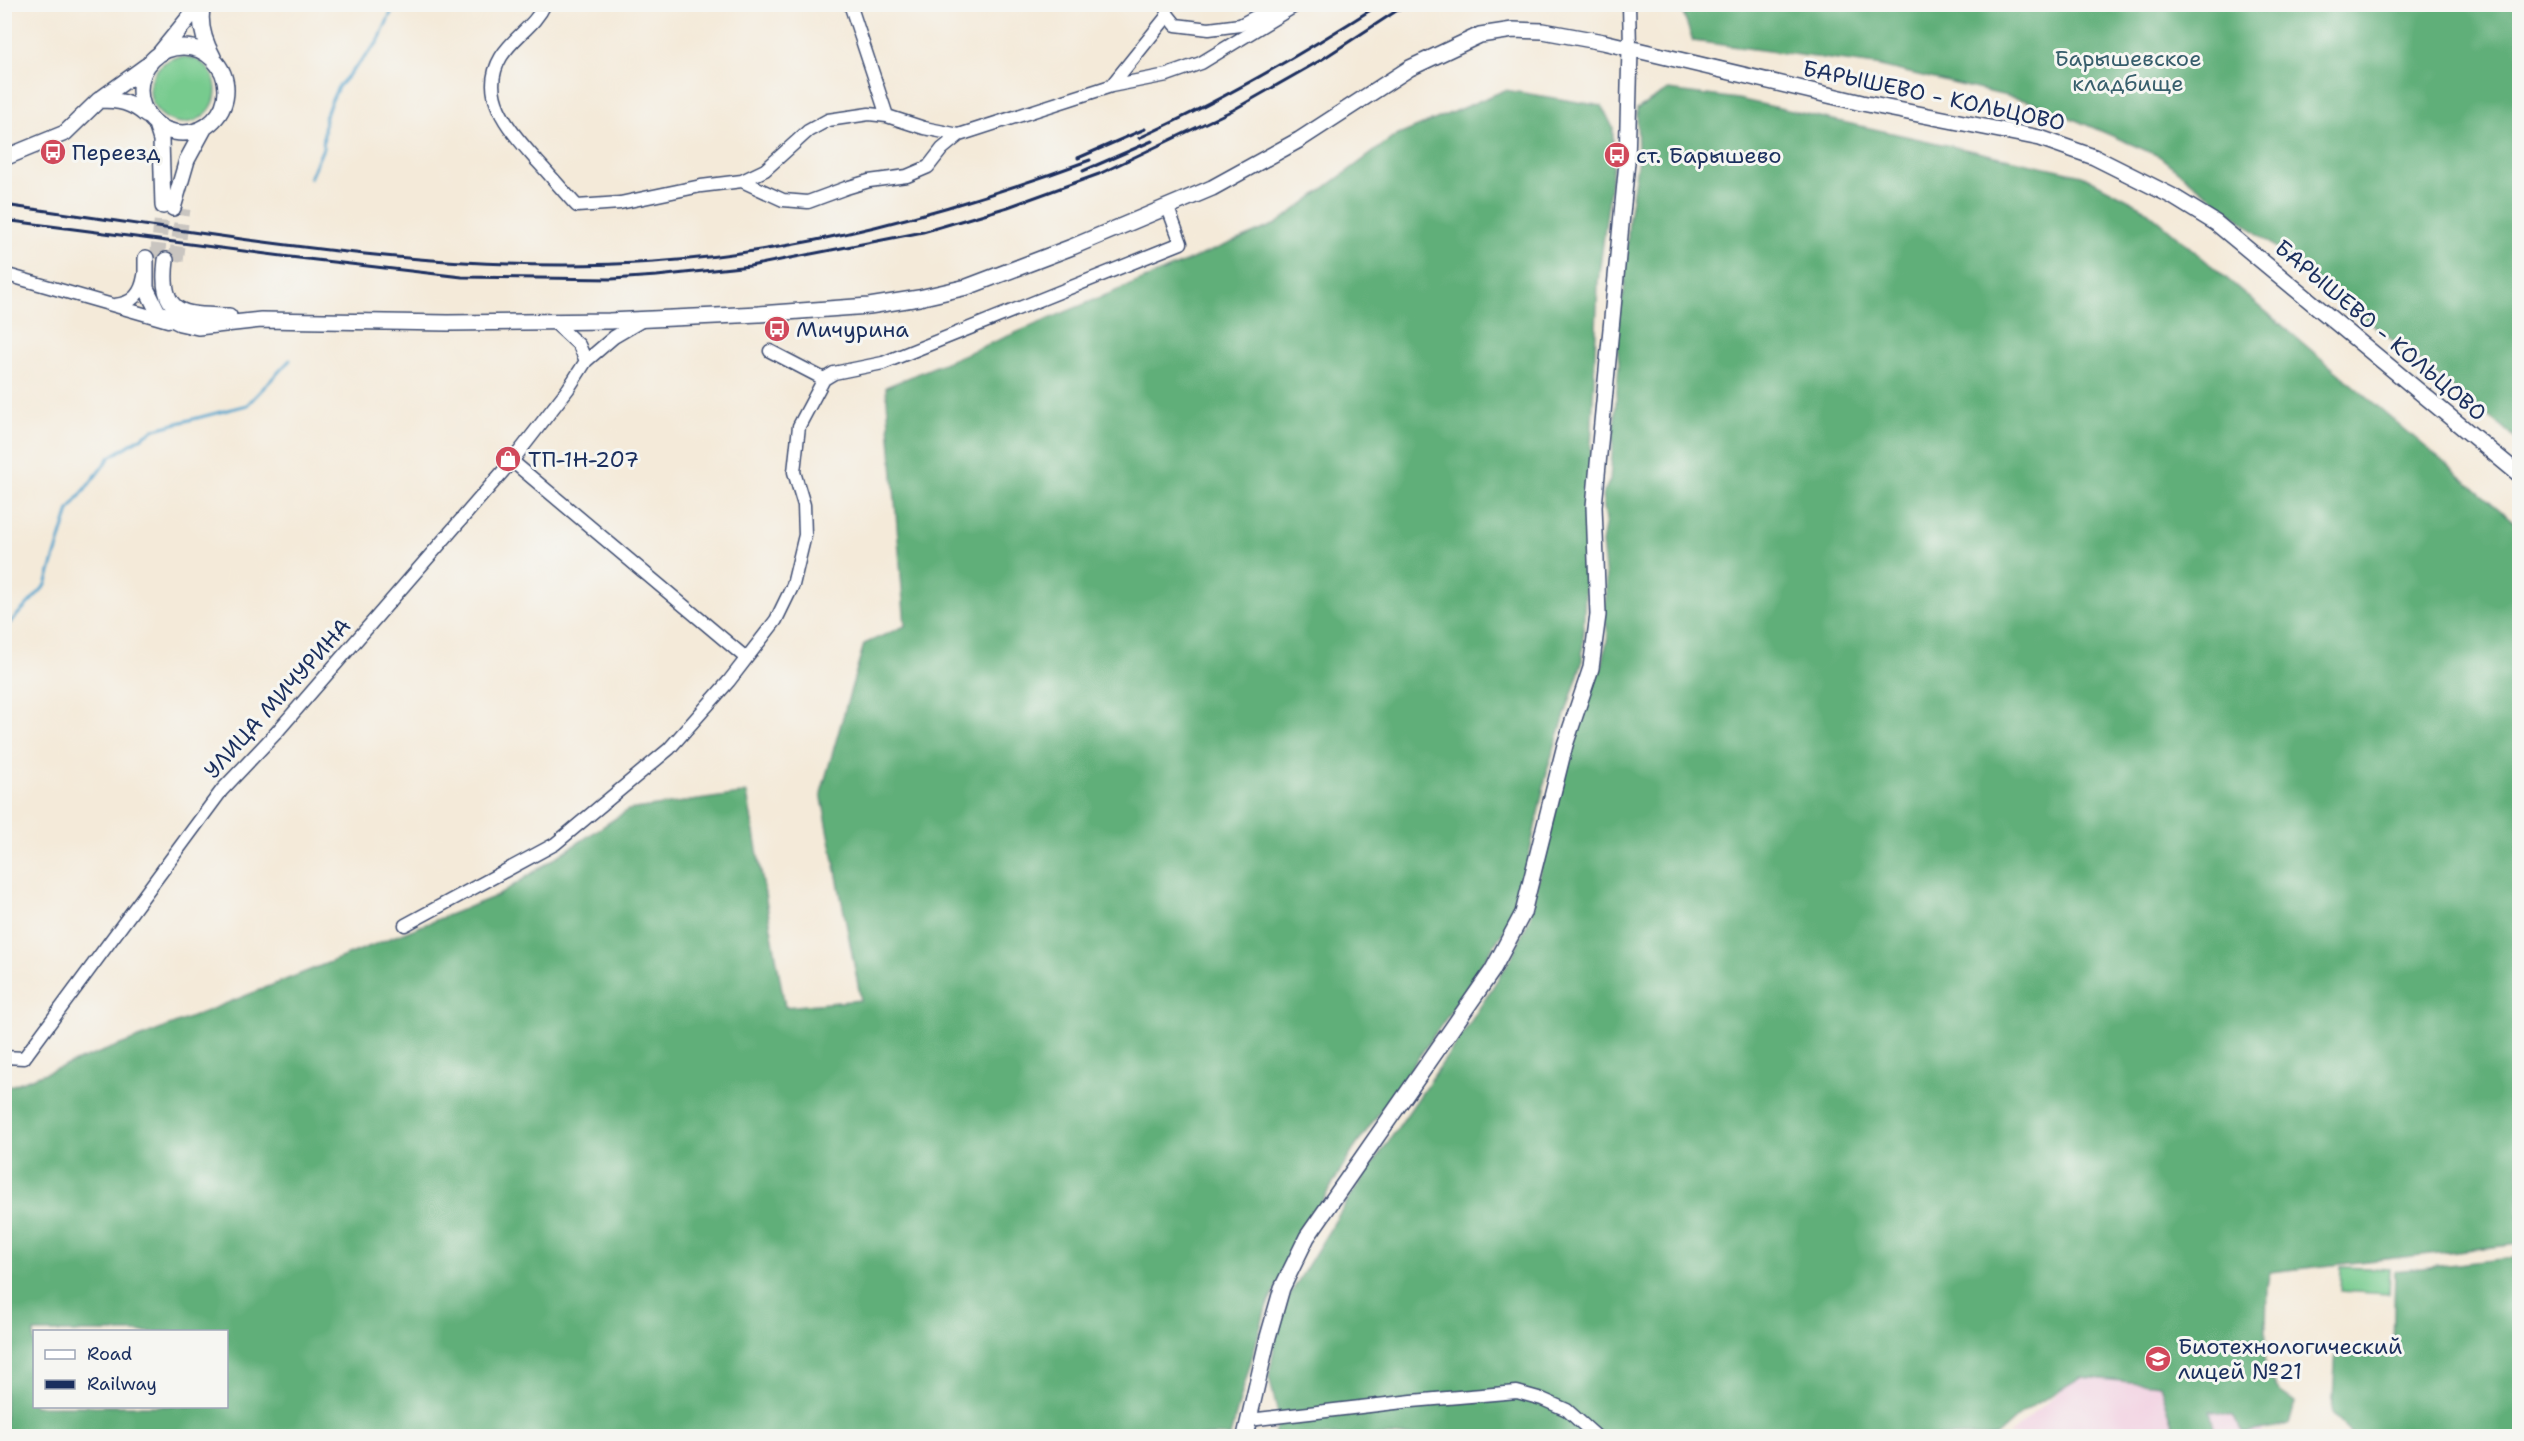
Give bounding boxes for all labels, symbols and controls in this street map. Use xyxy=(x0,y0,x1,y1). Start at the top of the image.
park label: Барышевское кладбище xyxy=(2054,44,2202,98)
street label: БАРЫШЕВО - КОЛЬЦОВО xyxy=(1800,53,2068,138)
bus stop icon: Переезд xyxy=(38,137,68,167)
place label: Переезд xyxy=(72,138,161,167)
bus stop icon: ст. Барышево xyxy=(1602,140,1632,170)
place label: ст. Барышево xyxy=(1636,141,1782,170)
street label: БАРЫШЕВО - КОЛЬЦОВО xyxy=(2269,233,2493,428)
bus stop icon: Мичурина xyxy=(762,314,792,344)
place label: Мичурина xyxy=(796,315,909,344)
shop icon: ТП-1Н-207 xyxy=(493,444,523,474)
place label: ТП-1Н-207 xyxy=(528,445,639,474)
street label: УЛИЦА МИЧУРИНА xyxy=(198,612,357,785)
legend xyxy=(33,1330,228,1408)
place label: Биотехнологический лицей №21 xyxy=(2178,1332,2402,1386)
text: Road xyxy=(87,1342,132,1366)
school or university icon: Биотехнологический лицей №21 xyxy=(2143,1344,2173,1374)
text: Railway xyxy=(87,1372,157,1396)

